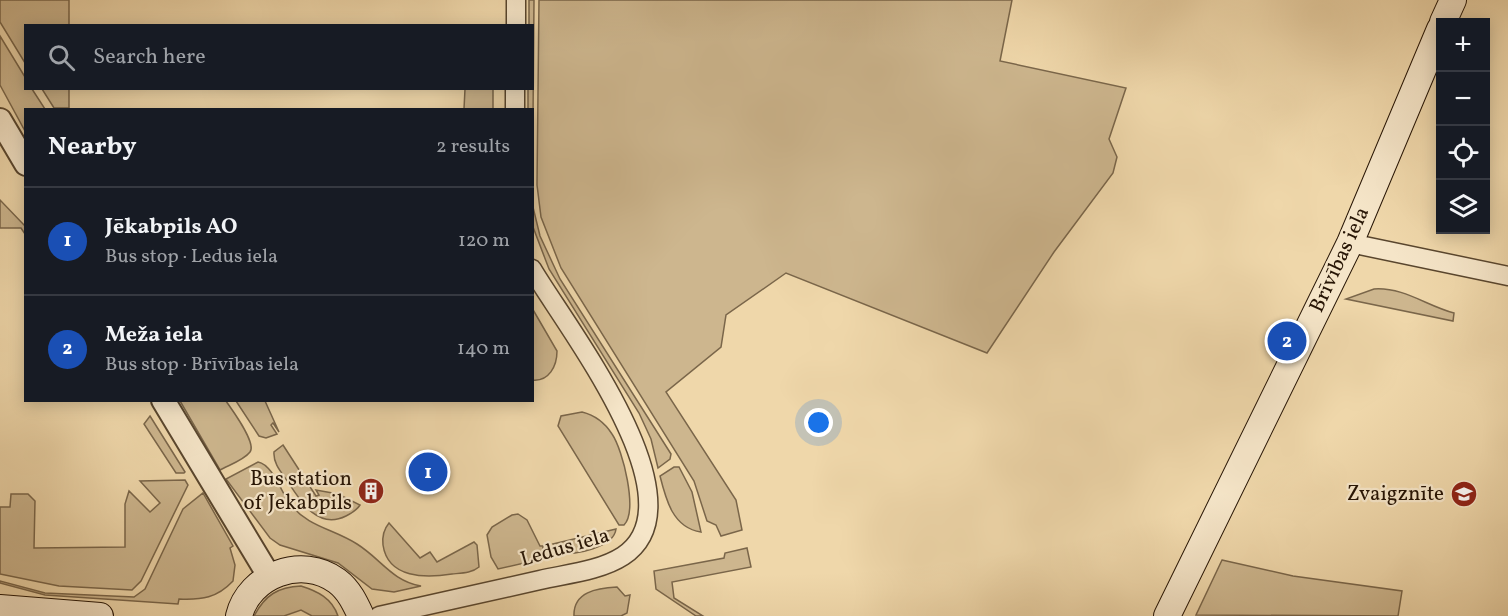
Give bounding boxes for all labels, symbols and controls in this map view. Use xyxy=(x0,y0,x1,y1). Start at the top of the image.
map controls xyxy=(1436,18,1490,234)
button: + xyxy=(1436,18,1490,72)
search box xyxy=(24,24,534,90)
icon: search xyxy=(45,41,78,74)
text: Search here xyxy=(93,42,206,73)
button: − xyxy=(1436,72,1490,126)
button: locate xyxy=(1436,126,1490,180)
text: Nearby xyxy=(48,129,137,165)
text: 2 results xyxy=(436,133,510,161)
button: layers xyxy=(1436,180,1490,234)
street label: Brīvības iela xyxy=(1303,202,1377,318)
text: Jēkabpils AO xyxy=(105,212,238,243)
text: 1 xyxy=(63,227,72,255)
text: 120 m xyxy=(458,227,510,255)
text: Bus stop · Ledus iela xyxy=(105,243,278,271)
pin: 2 xyxy=(1268,318,1306,364)
text: Meža iela xyxy=(105,320,203,351)
text: 2 xyxy=(62,335,73,363)
text: 140 m xyxy=(457,335,510,363)
text: Bus stop · Brīvības iela xyxy=(105,351,299,379)
your location xyxy=(804,408,833,437)
pin: 1 xyxy=(408,450,448,494)
place label: Bus station of Jekabpils xyxy=(243,465,352,518)
building icon: Bus station of Jekabpils xyxy=(356,476,386,506)
school or university icon: Zvaigznīte xyxy=(1449,479,1479,509)
place label: Zvaigznīte xyxy=(1347,480,1444,509)
street label: Ledus iela xyxy=(517,521,613,575)

